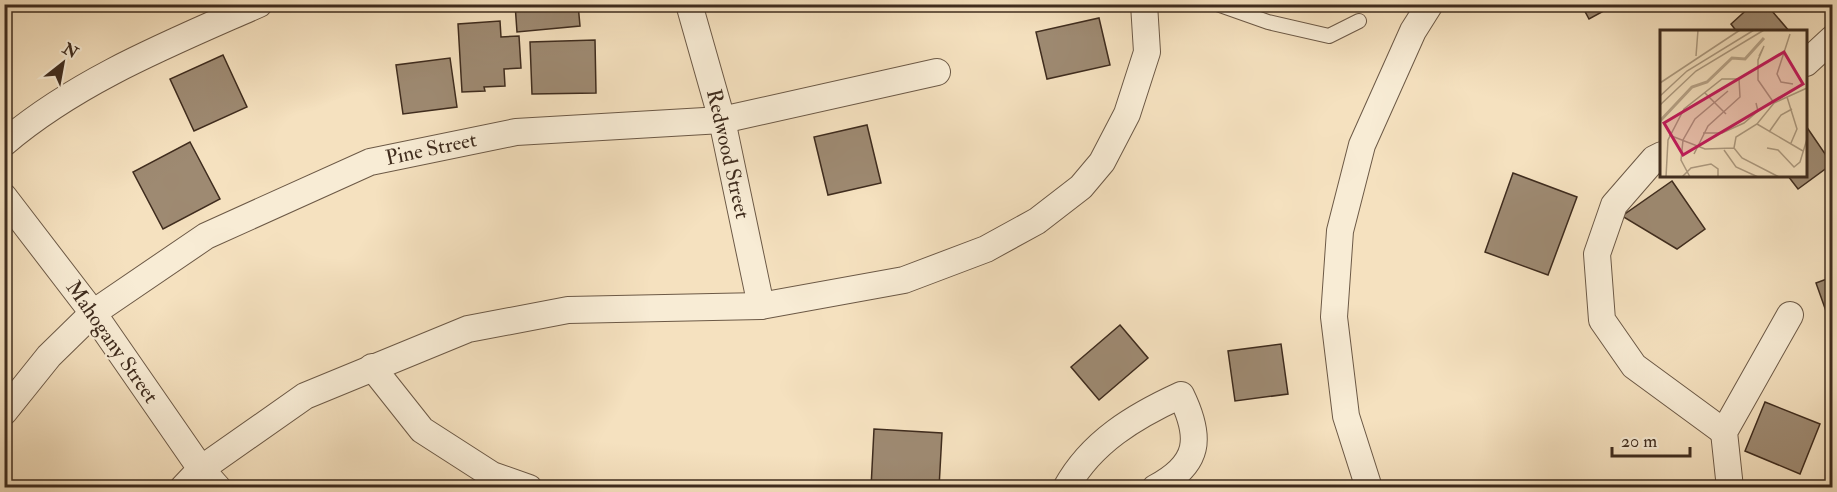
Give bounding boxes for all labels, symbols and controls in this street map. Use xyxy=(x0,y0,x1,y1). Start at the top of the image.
inset map xyxy=(1660,30,1807,177)
north arrow xyxy=(33,33,93,93)
text: N xyxy=(58,38,82,64)
street label: Redwood Street xyxy=(700,87,756,222)
street label: Pine Street xyxy=(383,126,479,172)
street label: Mahogany Street xyxy=(60,275,164,409)
scale bar xyxy=(1612,420,1690,458)
text: 20 m xyxy=(1621,430,1657,453)

